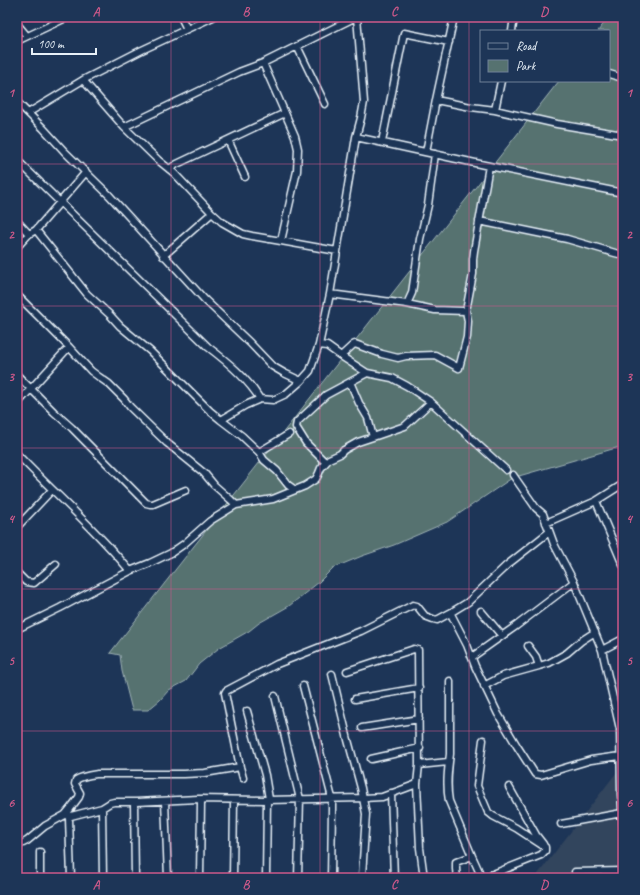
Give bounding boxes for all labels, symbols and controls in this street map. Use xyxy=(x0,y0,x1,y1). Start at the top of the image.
text: A xyxy=(93,4,101,20)
text: B xyxy=(243,4,251,20)
text: C xyxy=(391,4,399,20)
text: D xyxy=(540,4,549,20)
scale bar xyxy=(32,30,96,56)
legend xyxy=(480,30,610,82)
text: 100 m xyxy=(38,36,65,52)
text: Road xyxy=(516,38,538,54)
text: Park xyxy=(516,58,537,74)
text: 1 xyxy=(8,85,16,101)
text: 1 xyxy=(626,85,634,101)
text: 2 xyxy=(8,227,15,243)
text: 2 xyxy=(626,227,633,243)
text: 3 xyxy=(8,369,15,385)
text: 3 xyxy=(626,369,633,385)
text: 4 xyxy=(8,511,16,527)
text: 4 xyxy=(626,511,634,527)
text: 5 xyxy=(8,653,15,669)
text: 5 xyxy=(626,653,633,669)
text: 6 xyxy=(8,795,15,811)
text: 6 xyxy=(626,795,633,811)
text: A xyxy=(93,877,101,893)
text: B xyxy=(243,877,251,893)
text: C xyxy=(391,877,399,893)
text: D xyxy=(540,877,549,893)

